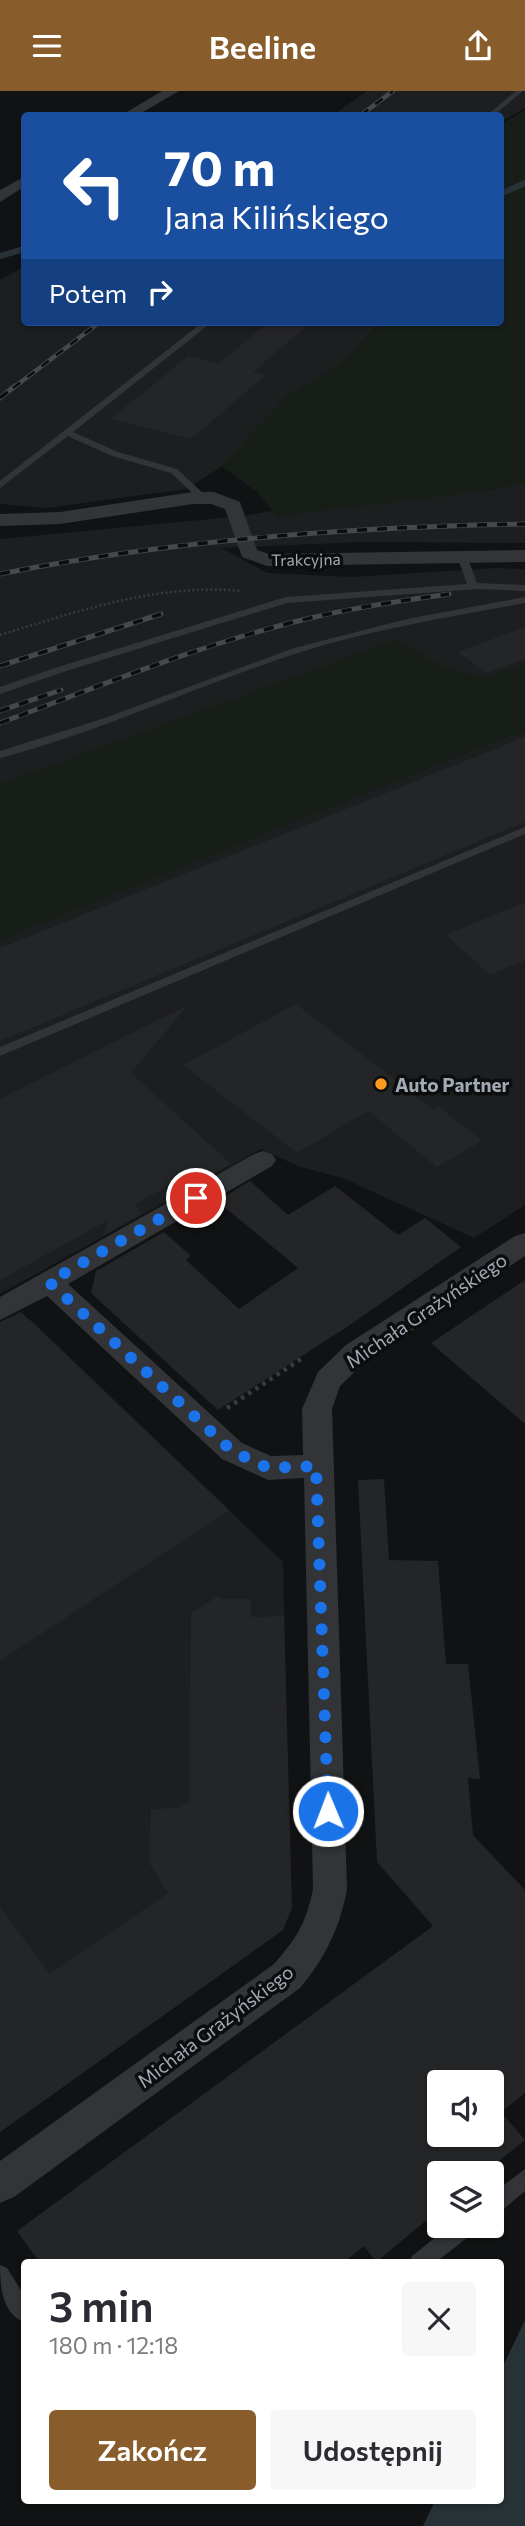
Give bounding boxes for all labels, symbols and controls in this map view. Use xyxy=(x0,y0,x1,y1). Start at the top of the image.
text: Beeline xyxy=(209,26,316,66)
icon: menu xyxy=(28,27,66,65)
icon: share xyxy=(459,27,497,65)
text: 70 m xyxy=(164,136,275,196)
icon: left xyxy=(49,140,140,231)
text: Jana Kilińskiego xyxy=(164,196,389,236)
icon: right xyxy=(141,273,179,311)
text: Potem xyxy=(49,277,127,308)
street label: Trakcyjna xyxy=(271,549,341,569)
place label: Auto Partner xyxy=(395,1073,509,1096)
marker: Auto Partner xyxy=(373,1076,389,1092)
pin xyxy=(166,1168,226,1228)
icon: arrive xyxy=(177,1179,215,1217)
street label: Michała Grażyńskiego xyxy=(341,1248,511,1372)
position arrow xyxy=(291,1774,365,1848)
street label: Michała Grażyńskiego xyxy=(132,1960,298,2092)
map controls xyxy=(427,2070,504,2238)
button: sound xyxy=(427,2070,504,2147)
button: layers xyxy=(427,2161,504,2238)
text: 3 min xyxy=(49,2279,154,2331)
button: close xyxy=(402,2282,476,2356)
text: 180 m · 12:18 xyxy=(49,2331,178,2359)
button: Zakończ xyxy=(49,2410,256,2490)
button: Udostępnij xyxy=(270,2410,476,2490)

